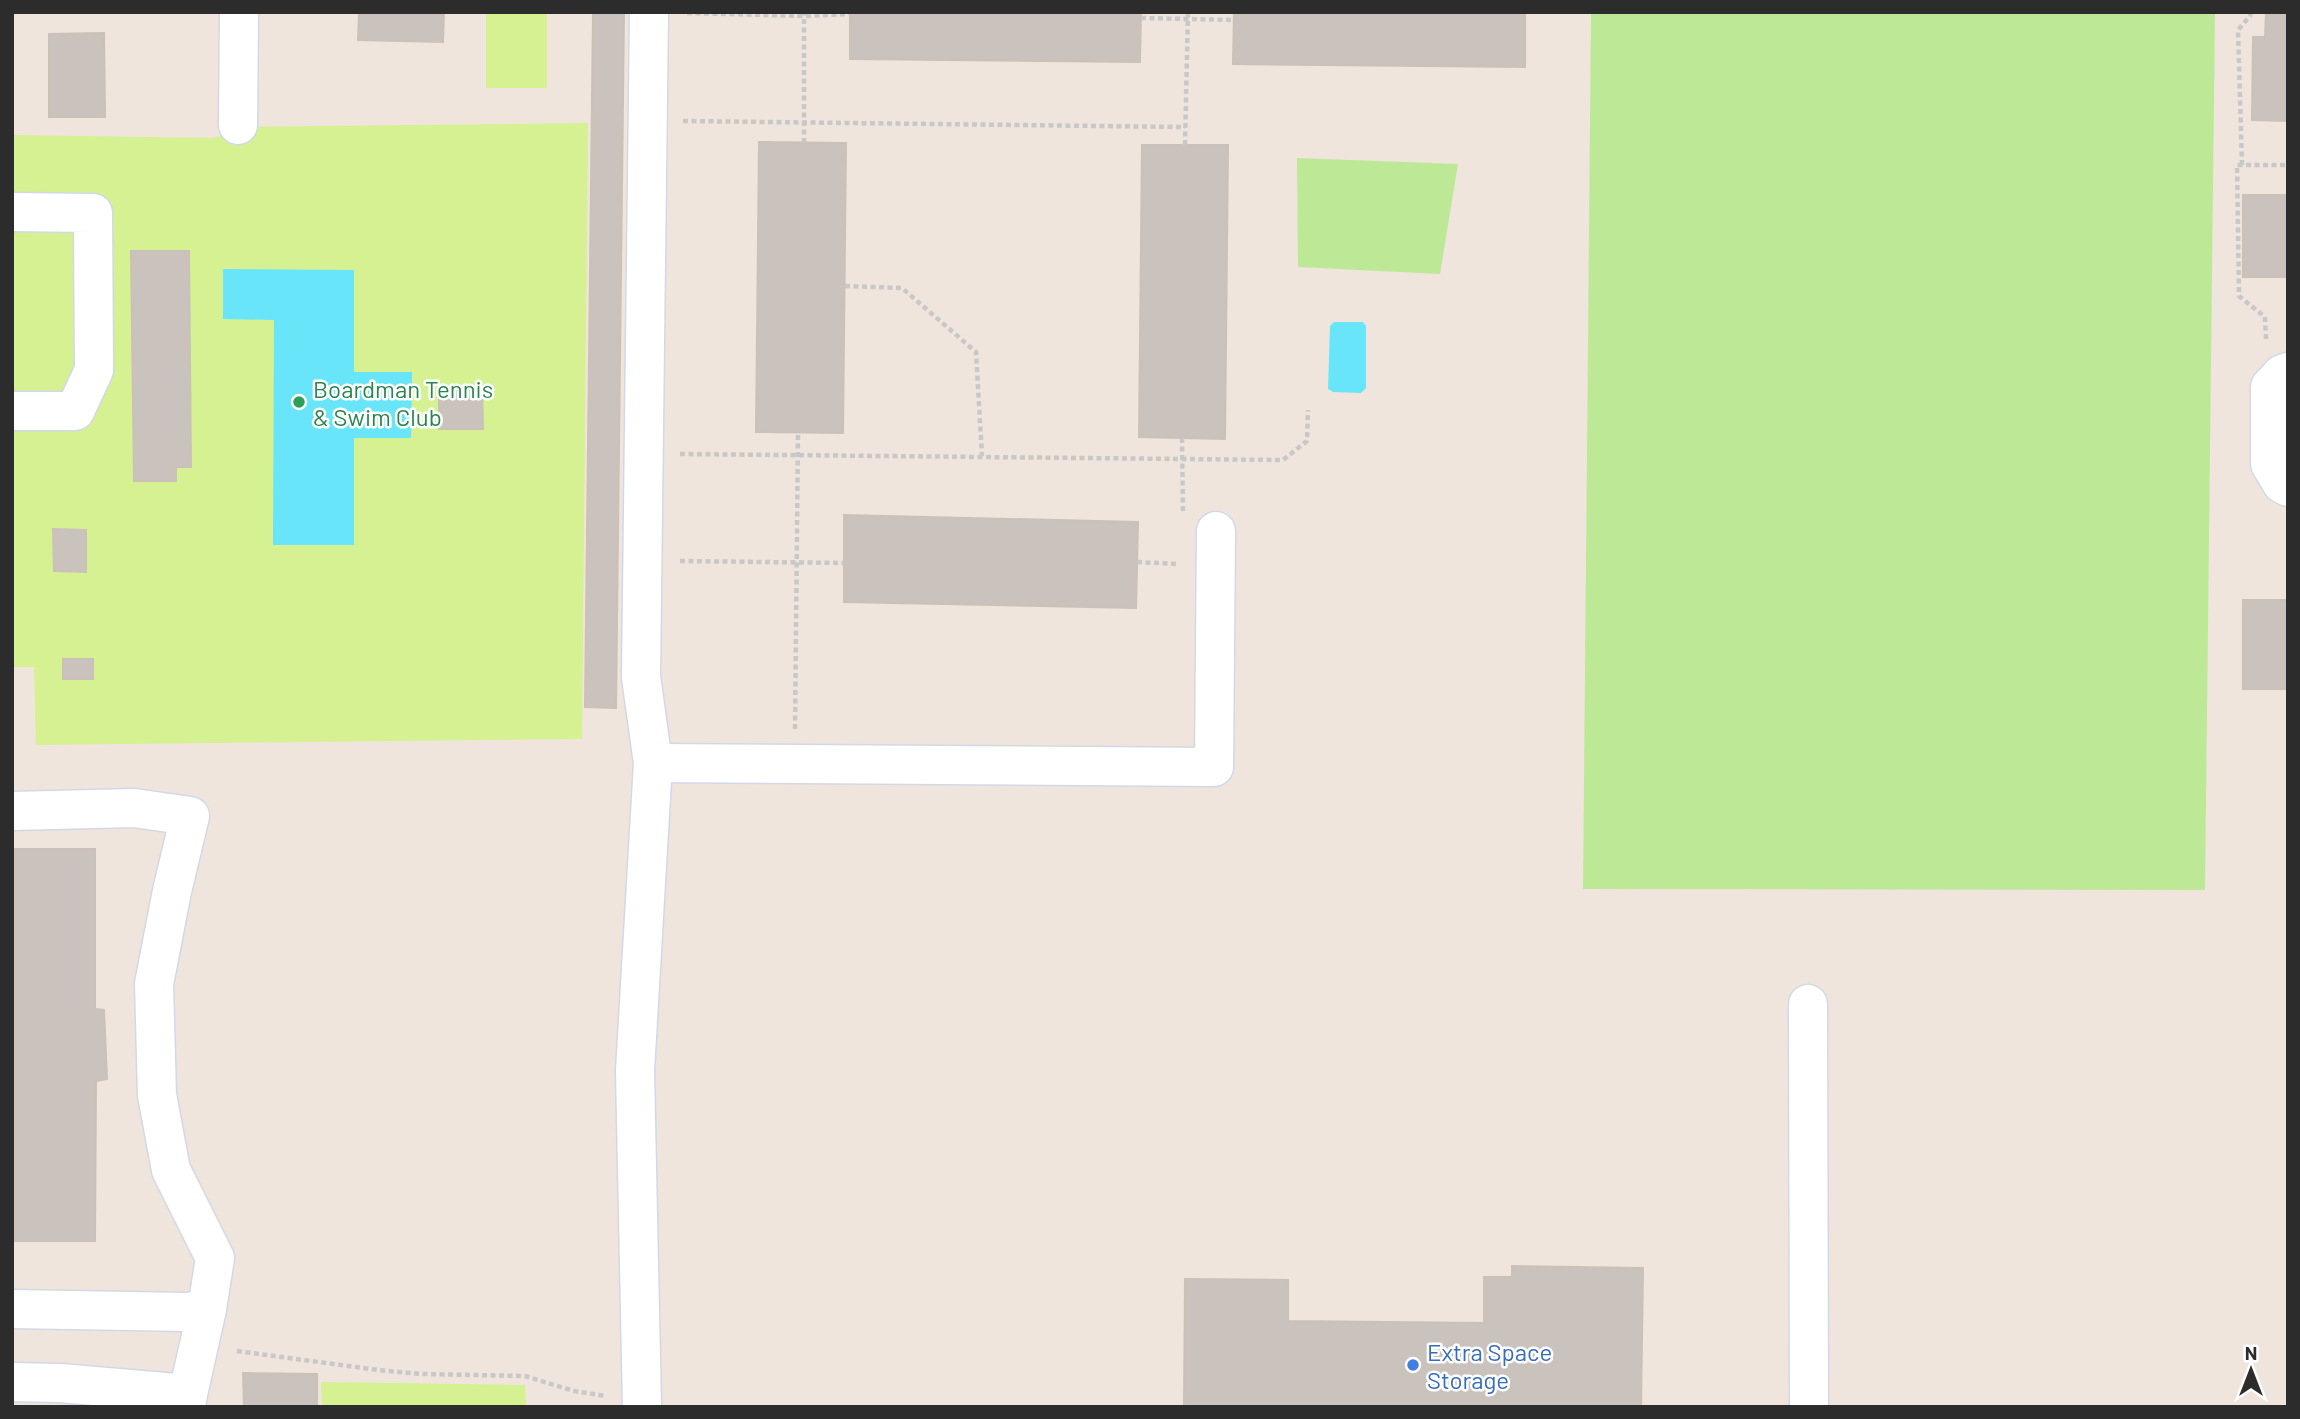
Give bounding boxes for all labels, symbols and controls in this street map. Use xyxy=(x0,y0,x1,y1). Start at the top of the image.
place label: Boardman Tennis & Swim Club xyxy=(313,374,493,431)
marker: Boardman Tennis & Swim Club xyxy=(291,394,307,410)
north arrow xyxy=(2216,1335,2286,1405)
place label: Extra Space Storage xyxy=(1427,1337,1552,1394)
text: N xyxy=(2245,1341,2257,1364)
marker: Extra Space Storage xyxy=(1405,1357,1421,1373)

